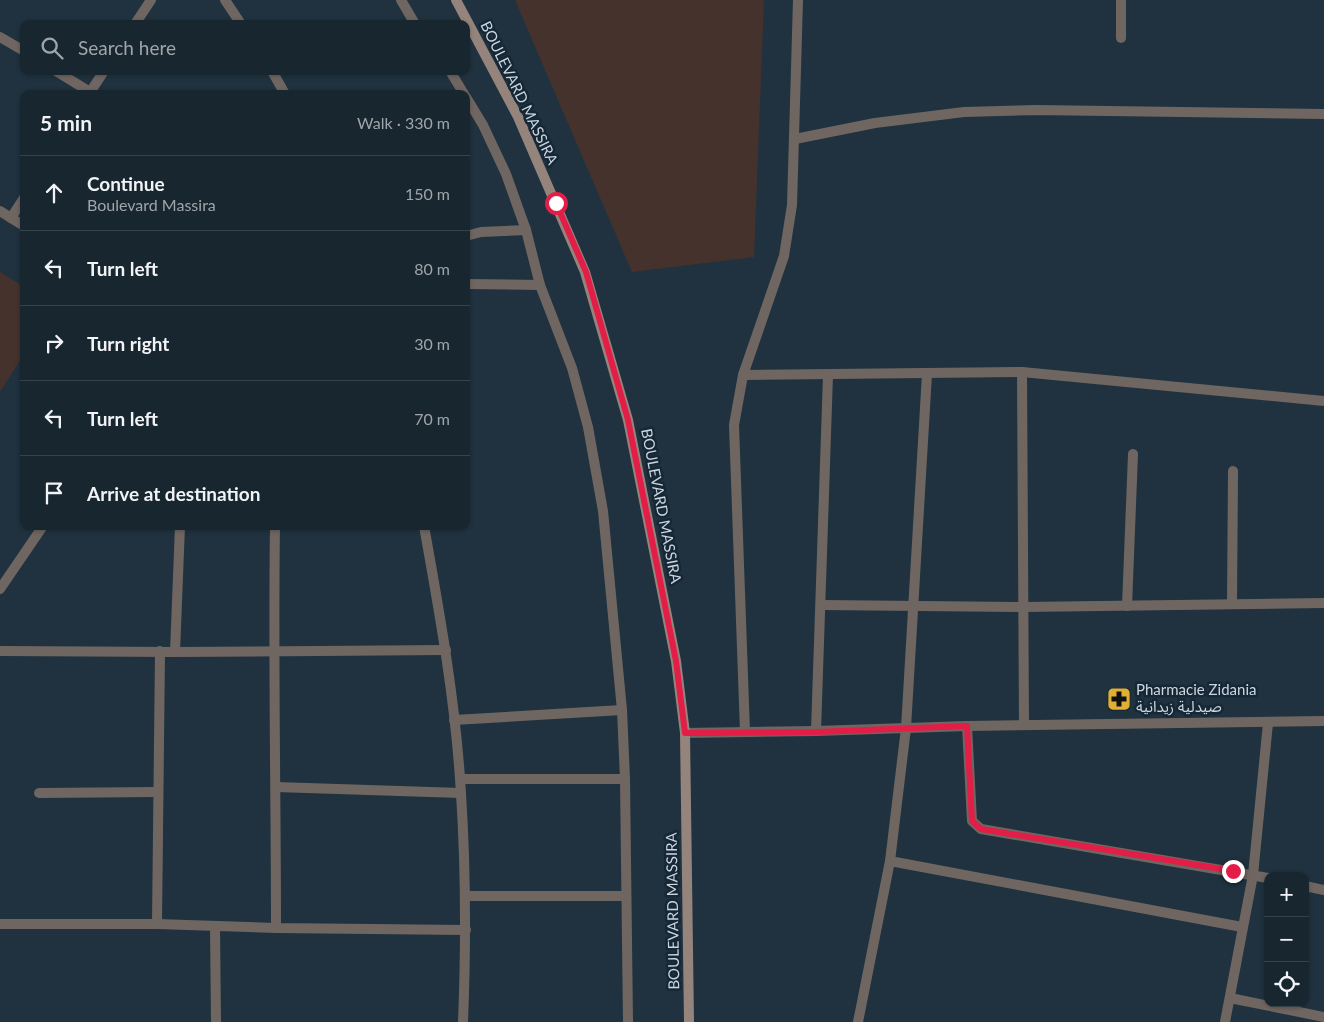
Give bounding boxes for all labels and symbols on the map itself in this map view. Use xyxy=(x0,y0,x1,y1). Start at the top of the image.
street label: BOULEVARD MASSIRA xyxy=(477,18,563,168)
route start xyxy=(545,192,568,215)
street label: BOULEVARD MASSIRA xyxy=(638,427,686,586)
place label: Pharmacie Zidania صيدلية زيدانية xyxy=(1136,680,1256,716)
pharmacy icon: Pharmacie Zidania صيدلية زيدانية xyxy=(1106,686,1132,712)
street label: BOULEVARD MASSIRA xyxy=(662,831,682,990)
route end xyxy=(1222,860,1245,883)

